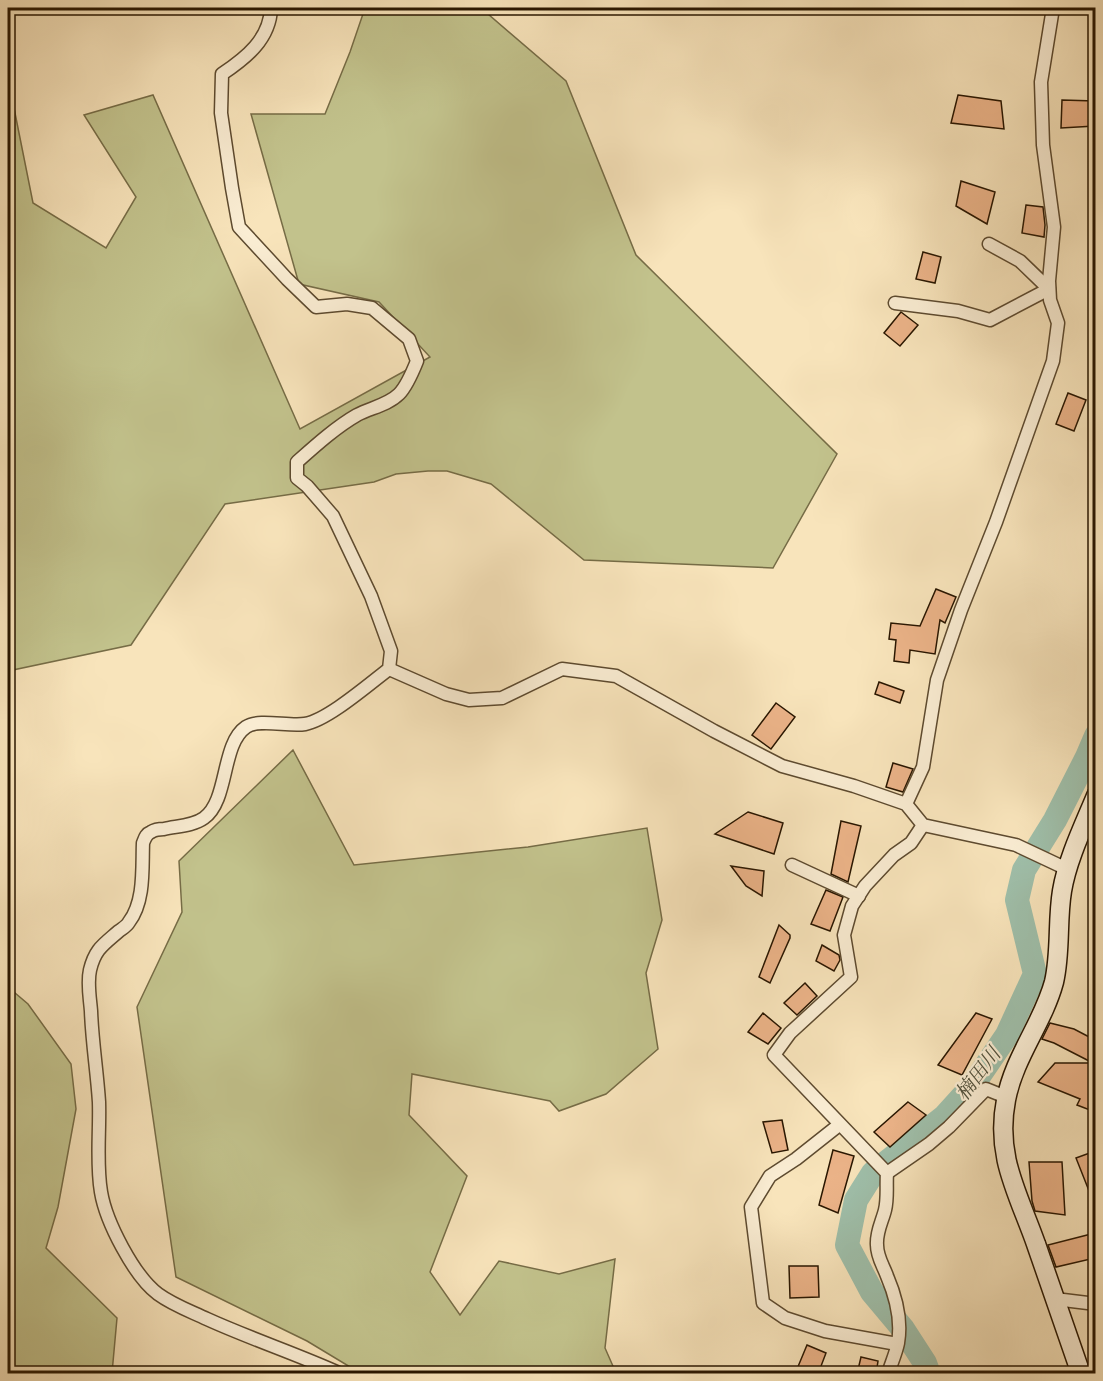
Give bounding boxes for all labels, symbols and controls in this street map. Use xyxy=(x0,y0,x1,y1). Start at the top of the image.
water label: 楠田川 xyxy=(949,1040,1008,1106)

